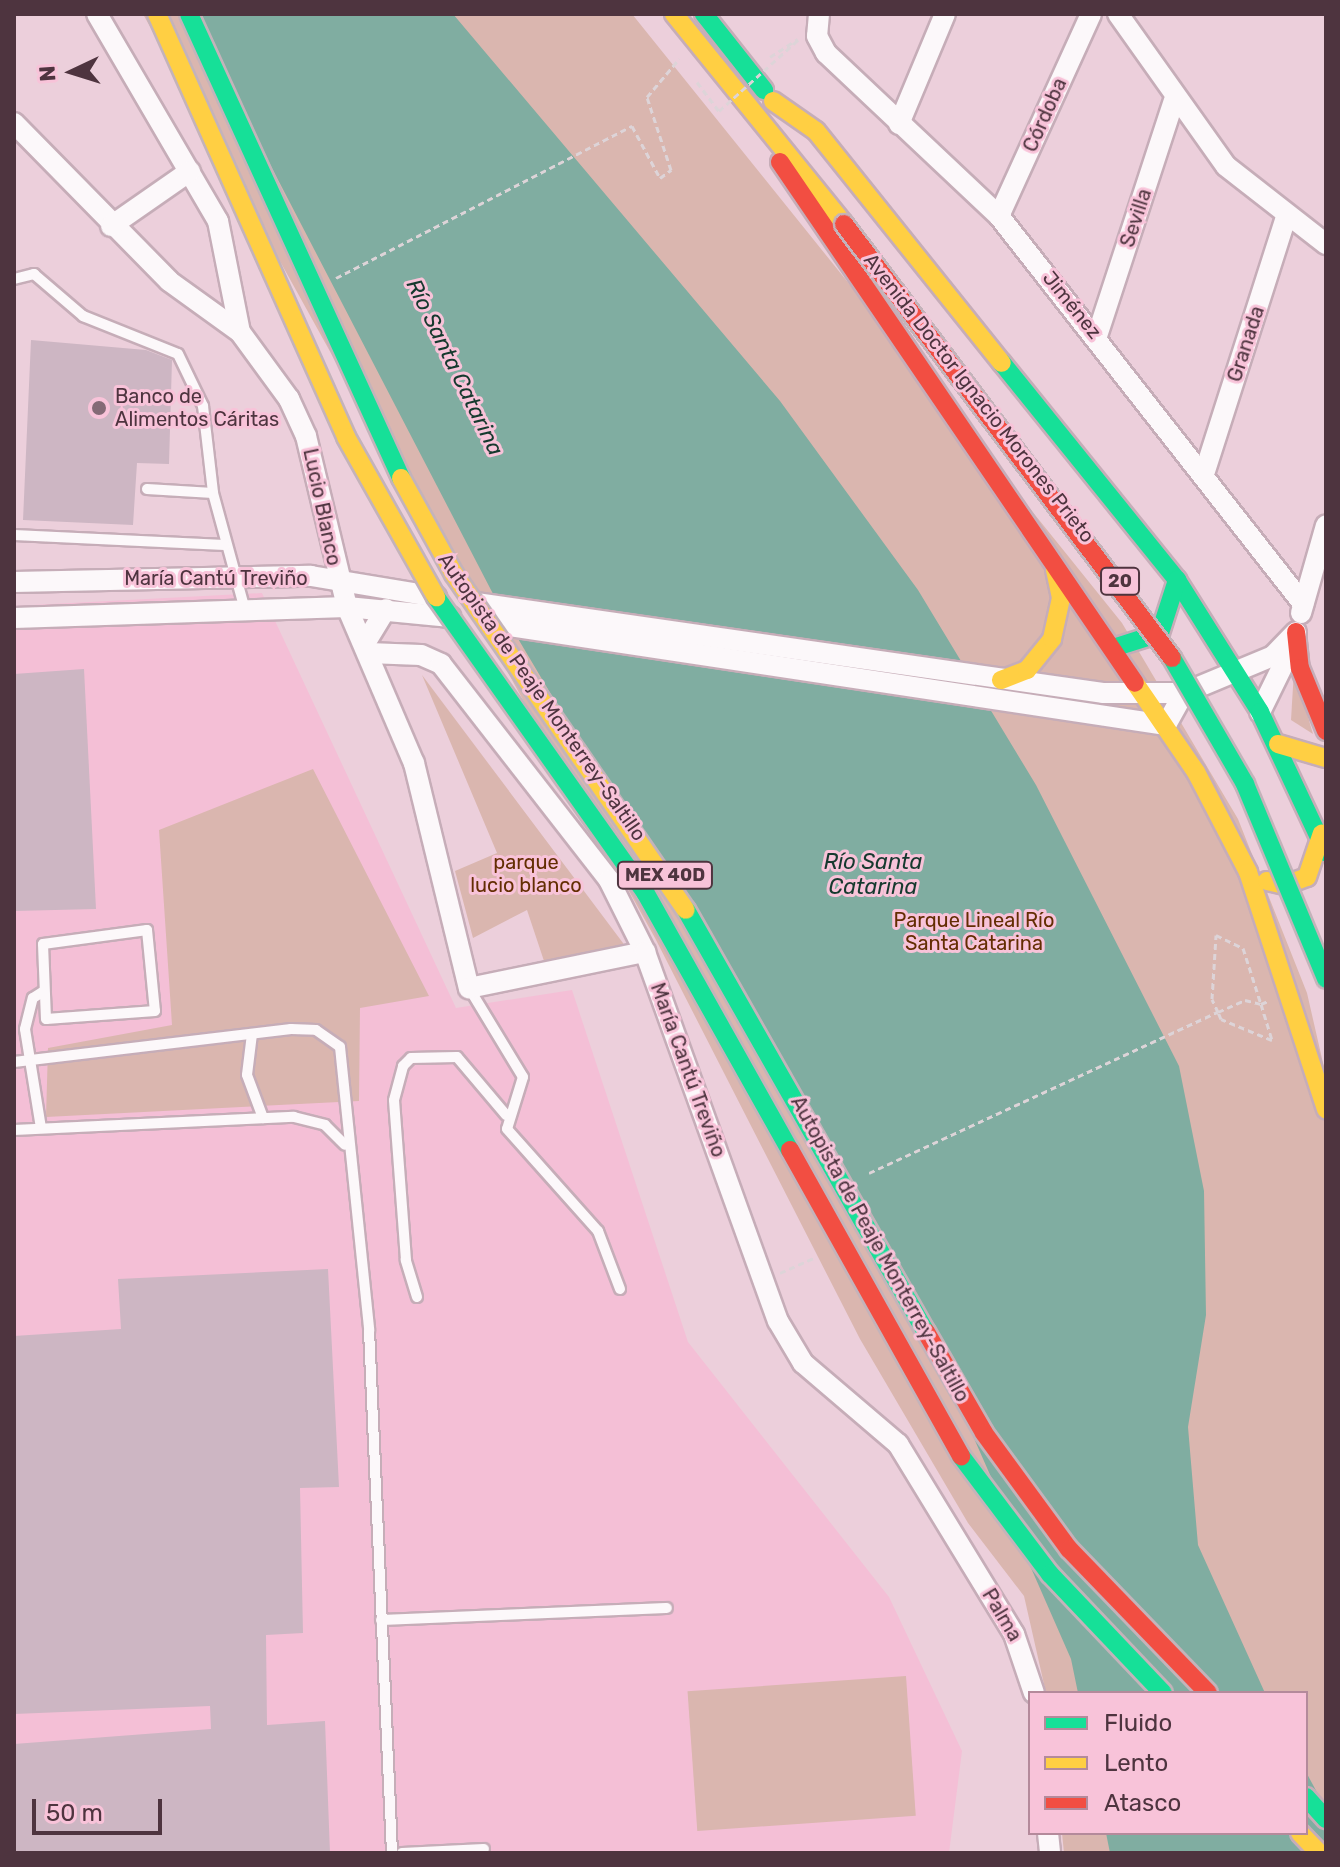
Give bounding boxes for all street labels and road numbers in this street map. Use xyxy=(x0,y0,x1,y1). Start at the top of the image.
street label: Córdoba xyxy=(1018,74,1072,156)
street label: Sevilla xyxy=(1115,186,1157,250)
street label: Avenida Doctor Ignacio Morones Prieto xyxy=(858,248,1100,548)
street label: Jiménez xyxy=(1038,266,1106,344)
street label: Granada xyxy=(1223,303,1269,385)
street label: Lucio Blanco xyxy=(298,446,346,568)
street label: Autopista de Peaje Monterrey-Saltillo xyxy=(433,548,651,846)
street label: María Cantú Treviño xyxy=(124,566,308,590)
road number: 20 xyxy=(1100,567,1140,595)
road number: MEX 40D xyxy=(615,861,715,889)
street label: María Cantú Treviño xyxy=(645,979,731,1161)
street label: Autopista de Peaje Monterrey-Saltillo xyxy=(786,1092,974,1406)
street label: Palma xyxy=(977,1584,1027,1646)

